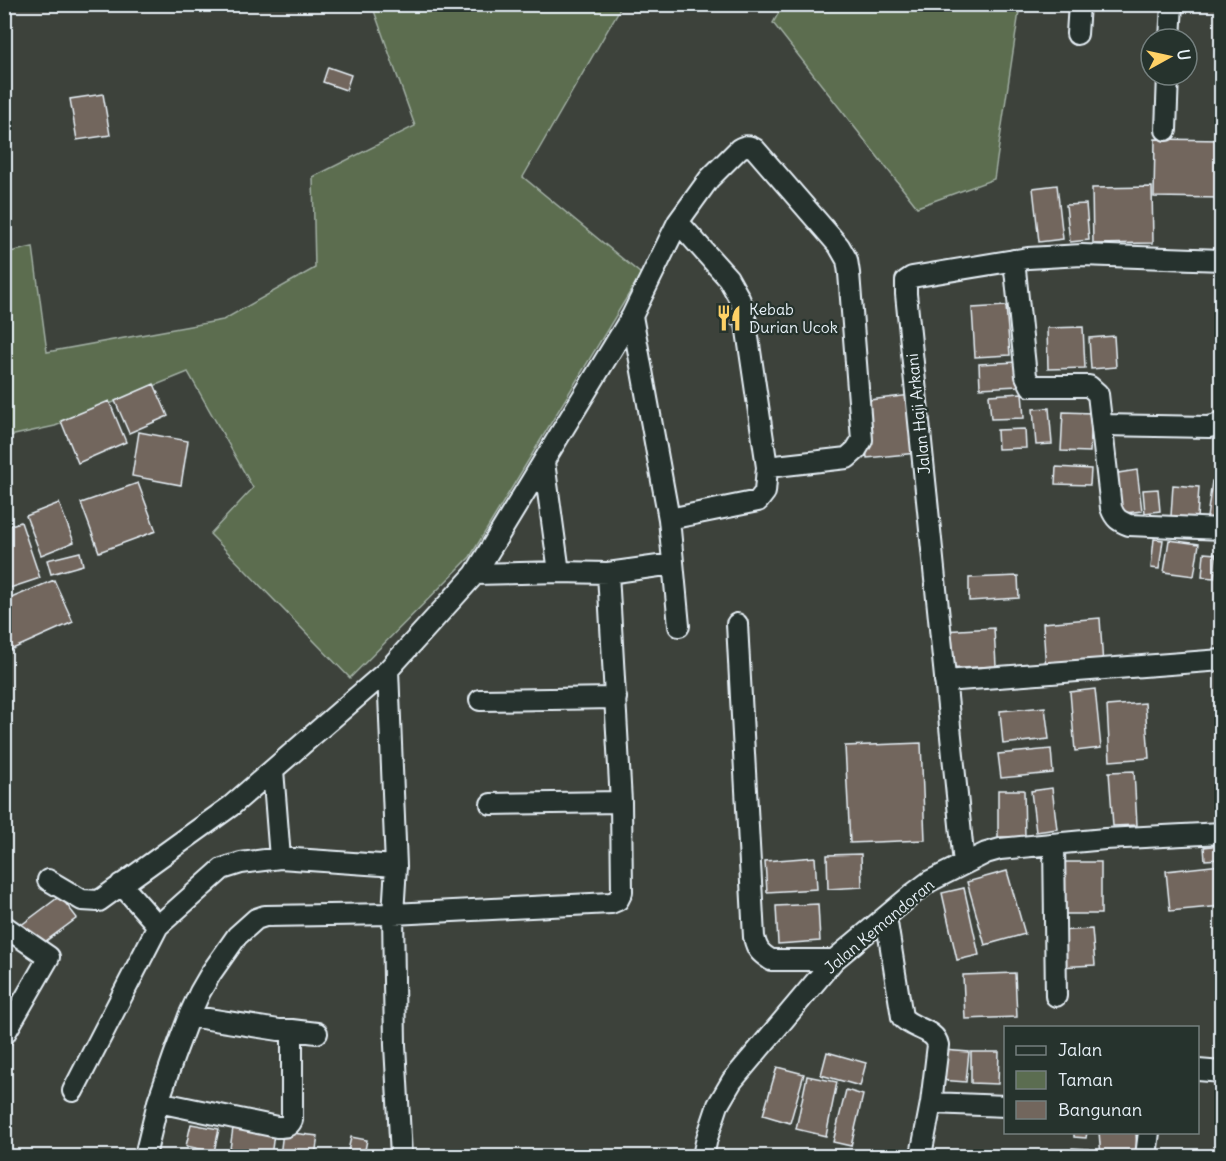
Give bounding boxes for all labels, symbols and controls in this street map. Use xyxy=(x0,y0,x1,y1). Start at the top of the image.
north arrow xyxy=(1139,27,1199,87)
text: U xyxy=(1173,48,1195,62)
place label: Kebab Durian Ucok xyxy=(749,299,838,337)
restaurant icon: Kebab Durian Ucok xyxy=(714,303,744,333)
street label: Jalan Haji Arkani xyxy=(902,353,934,475)
street label: Jalan Kemandoran xyxy=(820,874,938,978)
legend xyxy=(1004,1026,1199,1134)
text: Jalan xyxy=(1058,1038,1102,1061)
text: Taman xyxy=(1058,1068,1113,1091)
text: Bangunan xyxy=(1058,1098,1142,1121)

